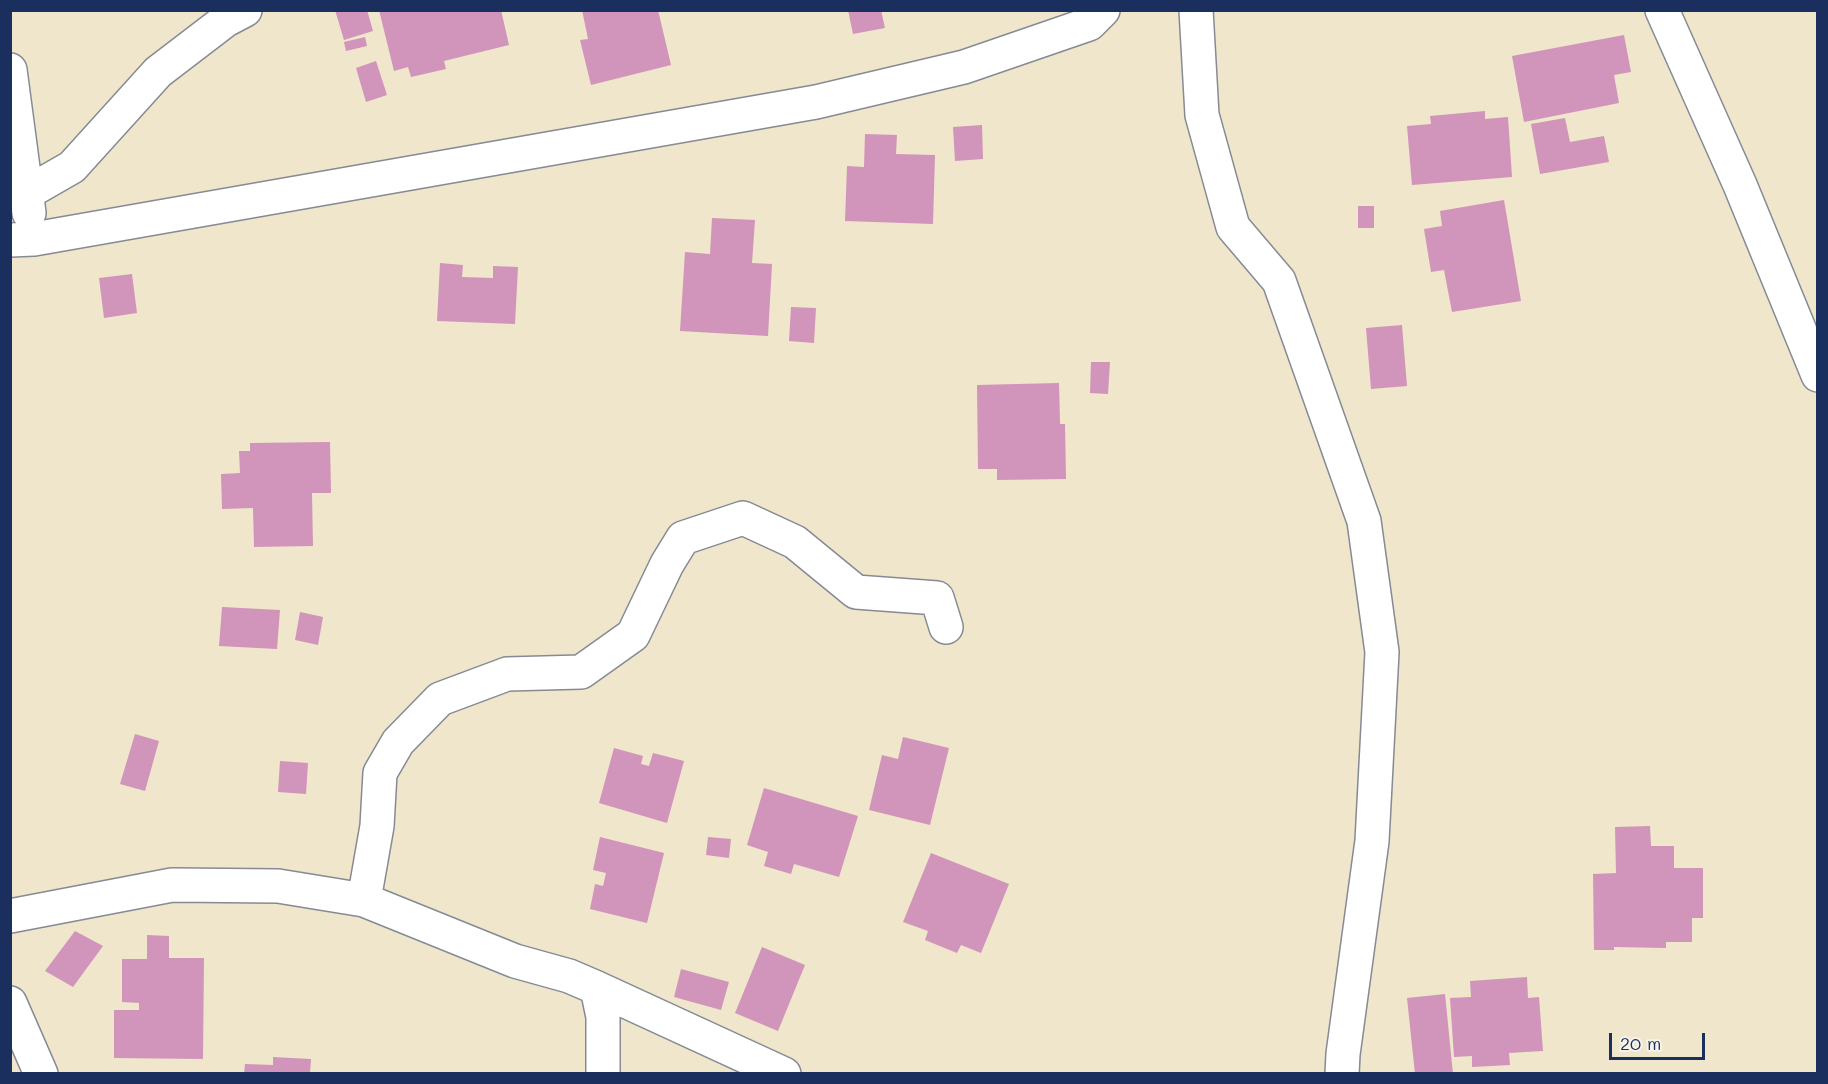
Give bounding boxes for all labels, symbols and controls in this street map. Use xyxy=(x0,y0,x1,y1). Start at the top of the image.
scale bar xyxy=(1612,1021,1708,1059)
text: 20 m xyxy=(1620,1031,1661,1055)

